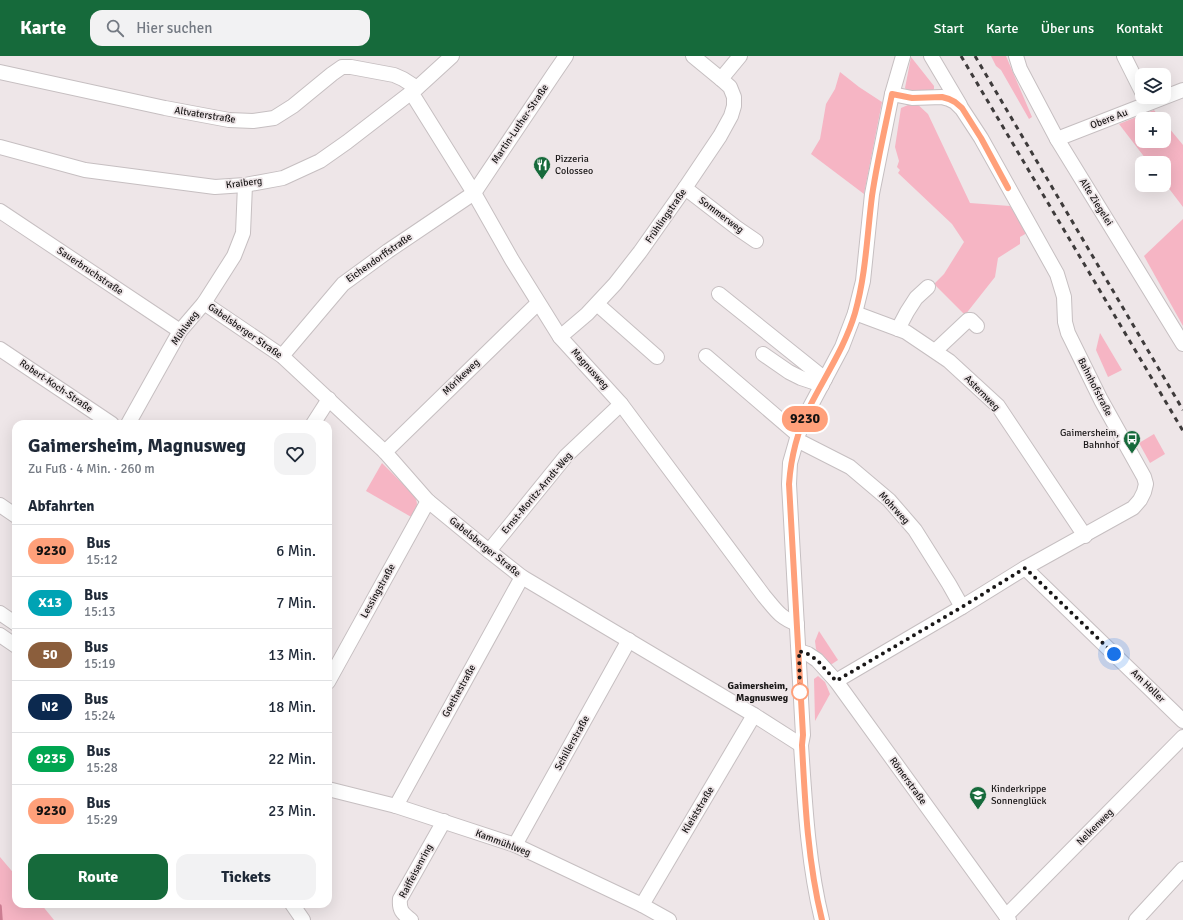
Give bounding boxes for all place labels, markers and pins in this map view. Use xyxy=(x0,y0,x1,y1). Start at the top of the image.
place label: Pizzeria Colosseo xyxy=(555,153,593,177)
restaurant icon: Pizzeria Colosseo xyxy=(532,155,552,180)
place label: Gaimersheim, Bahnhof xyxy=(1060,427,1120,451)
bus stop icon: Gaimersheim, Bahnhof xyxy=(1122,429,1142,454)
place label: Gaimersheim, Magnusweg xyxy=(727,680,789,704)
marker: Gaimersheim, Magnusweg xyxy=(791,683,809,701)
place label: Kinderkrippe Sonnenglück xyxy=(991,783,1046,807)
school or university icon: Kinderkrippe Sonnenglück xyxy=(968,785,988,810)

